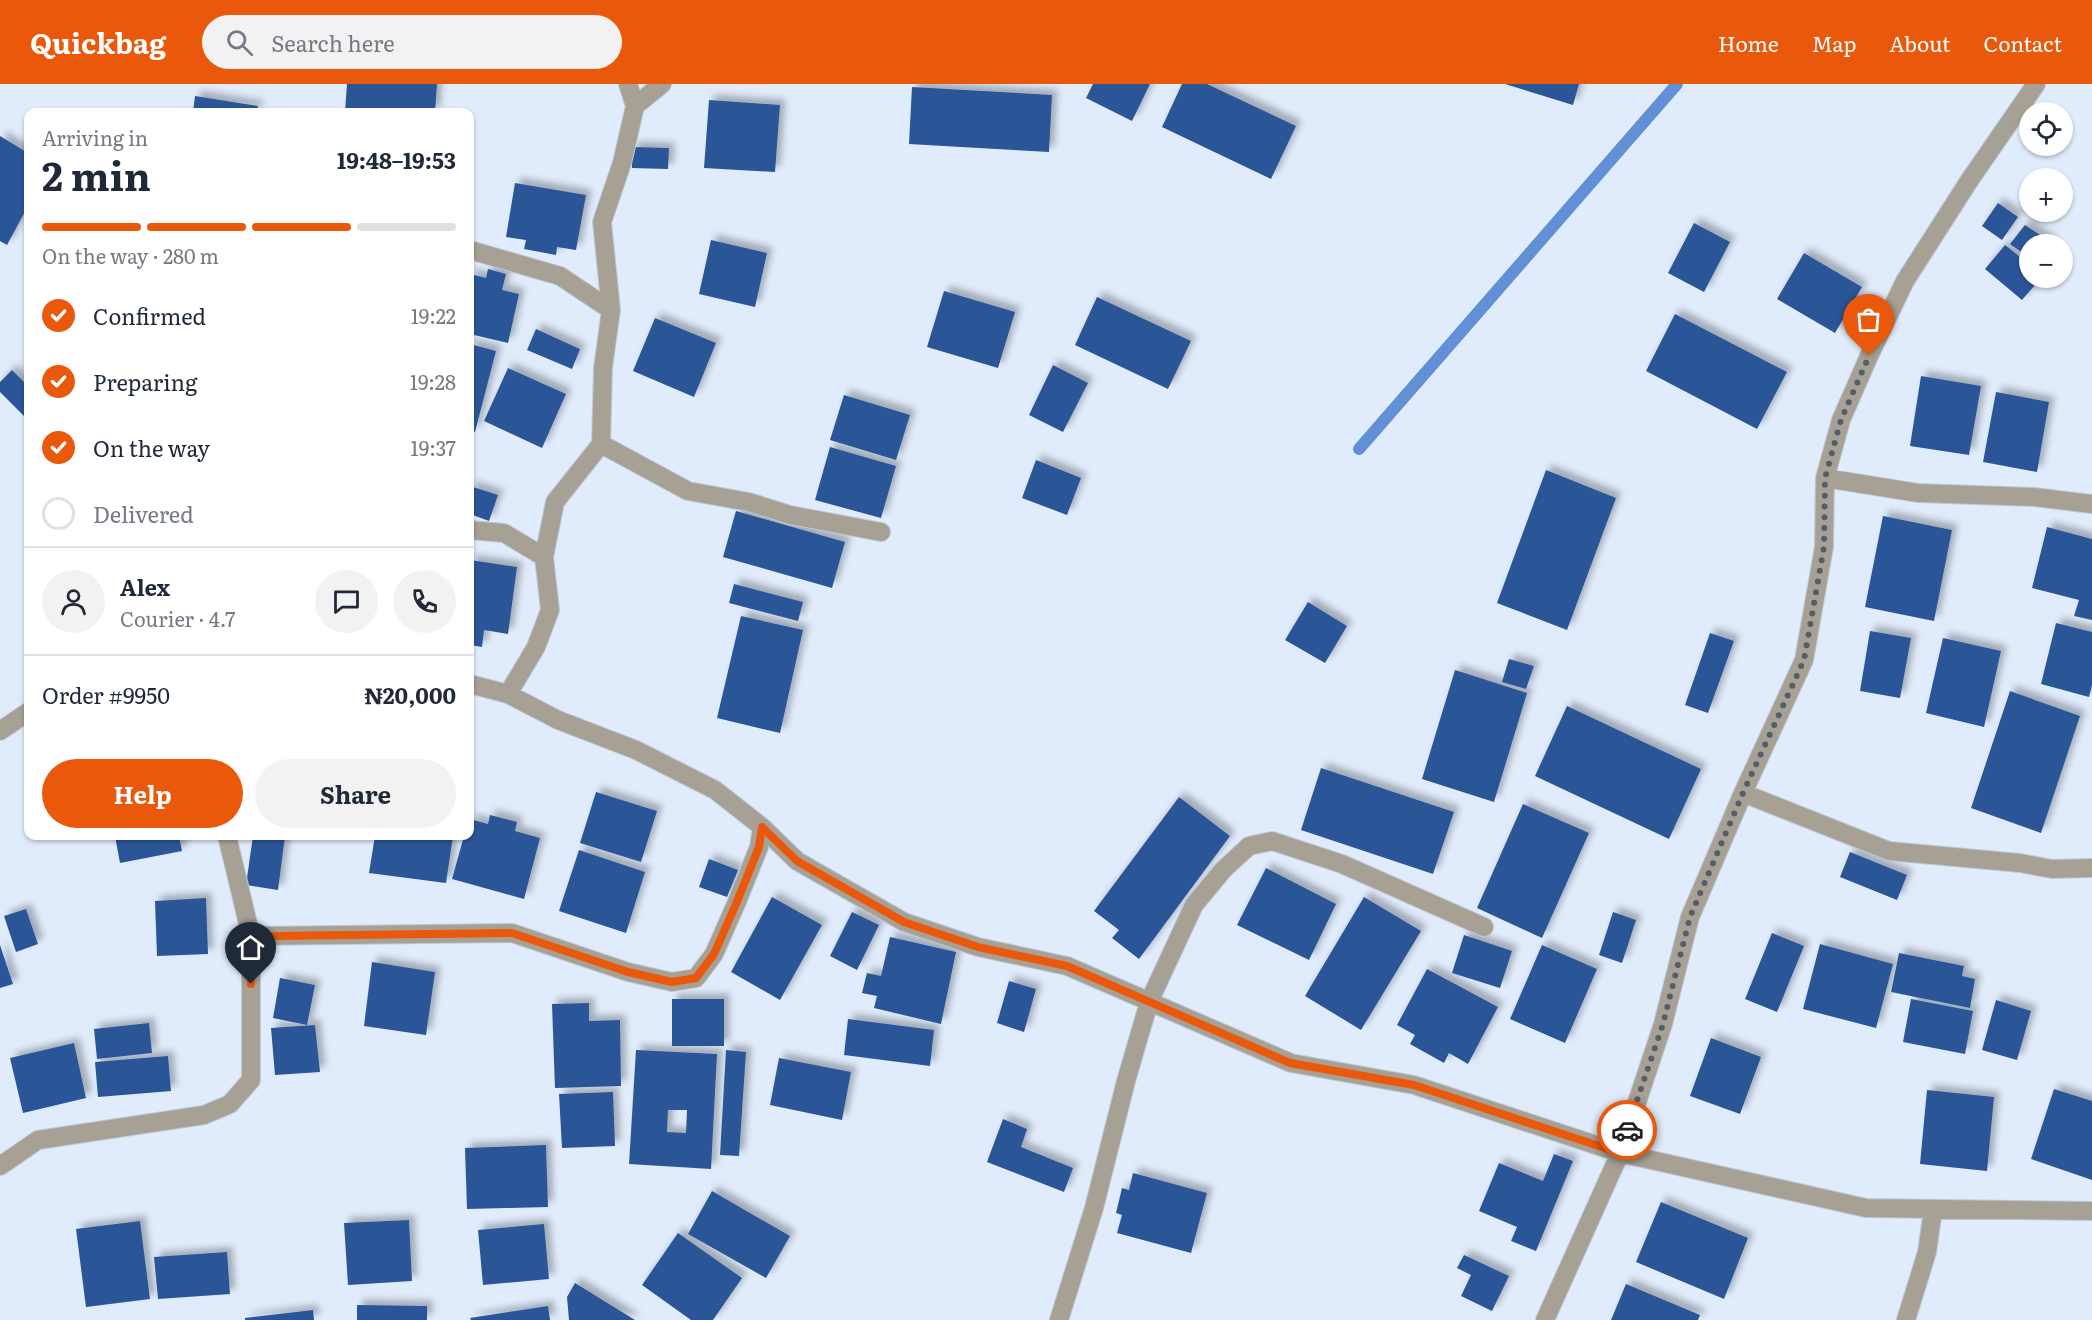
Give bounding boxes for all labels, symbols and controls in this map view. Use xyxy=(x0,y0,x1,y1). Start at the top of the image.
search box xyxy=(202,15,622,69)
text: Quickbag xyxy=(30,21,166,63)
icon: search xyxy=(223,26,256,59)
text: Search here xyxy=(271,26,395,59)
text: Home xyxy=(1718,27,1779,58)
text: Map xyxy=(1812,27,1856,58)
text: About xyxy=(1889,27,1951,58)
text: Contact xyxy=(1984,27,2062,58)
map controls xyxy=(2019,102,2073,288)
button: locate xyxy=(2019,102,2073,156)
text: Arriving in xyxy=(42,122,148,152)
text: 19:48–19:53 xyxy=(337,143,456,176)
text: 2 min xyxy=(42,145,151,203)
button: + xyxy=(2019,168,2073,222)
button: − xyxy=(2019,234,2073,288)
text: On the way · 280 m xyxy=(42,240,219,270)
pin xyxy=(1843,294,1894,356)
icon: check xyxy=(42,299,75,332)
text: Confirmed xyxy=(93,299,206,332)
text: 19:22 xyxy=(411,300,456,330)
icon: bag xyxy=(1852,303,1885,336)
icon: check xyxy=(42,365,75,398)
text: Preparing xyxy=(93,365,197,398)
text: 19:28 xyxy=(410,366,456,396)
icon: check xyxy=(42,431,75,464)
text: On the way xyxy=(93,431,210,464)
text: 19:37 xyxy=(411,432,456,462)
text: Delivered xyxy=(93,497,194,530)
button: person xyxy=(42,570,105,633)
text: Alex xyxy=(120,570,170,603)
button: chat xyxy=(315,570,378,633)
button: phone xyxy=(393,570,456,633)
text: Courier · 4.7 xyxy=(120,603,235,633)
text: Order #9950 xyxy=(42,678,170,711)
text: ₦20,000 xyxy=(364,678,456,711)
button: Help xyxy=(42,759,243,828)
button: Share xyxy=(255,759,456,828)
pin xyxy=(225,922,276,984)
icon: home xyxy=(234,931,267,964)
courier xyxy=(1597,1100,1657,1160)
icon: car xyxy=(1611,1114,1644,1147)

